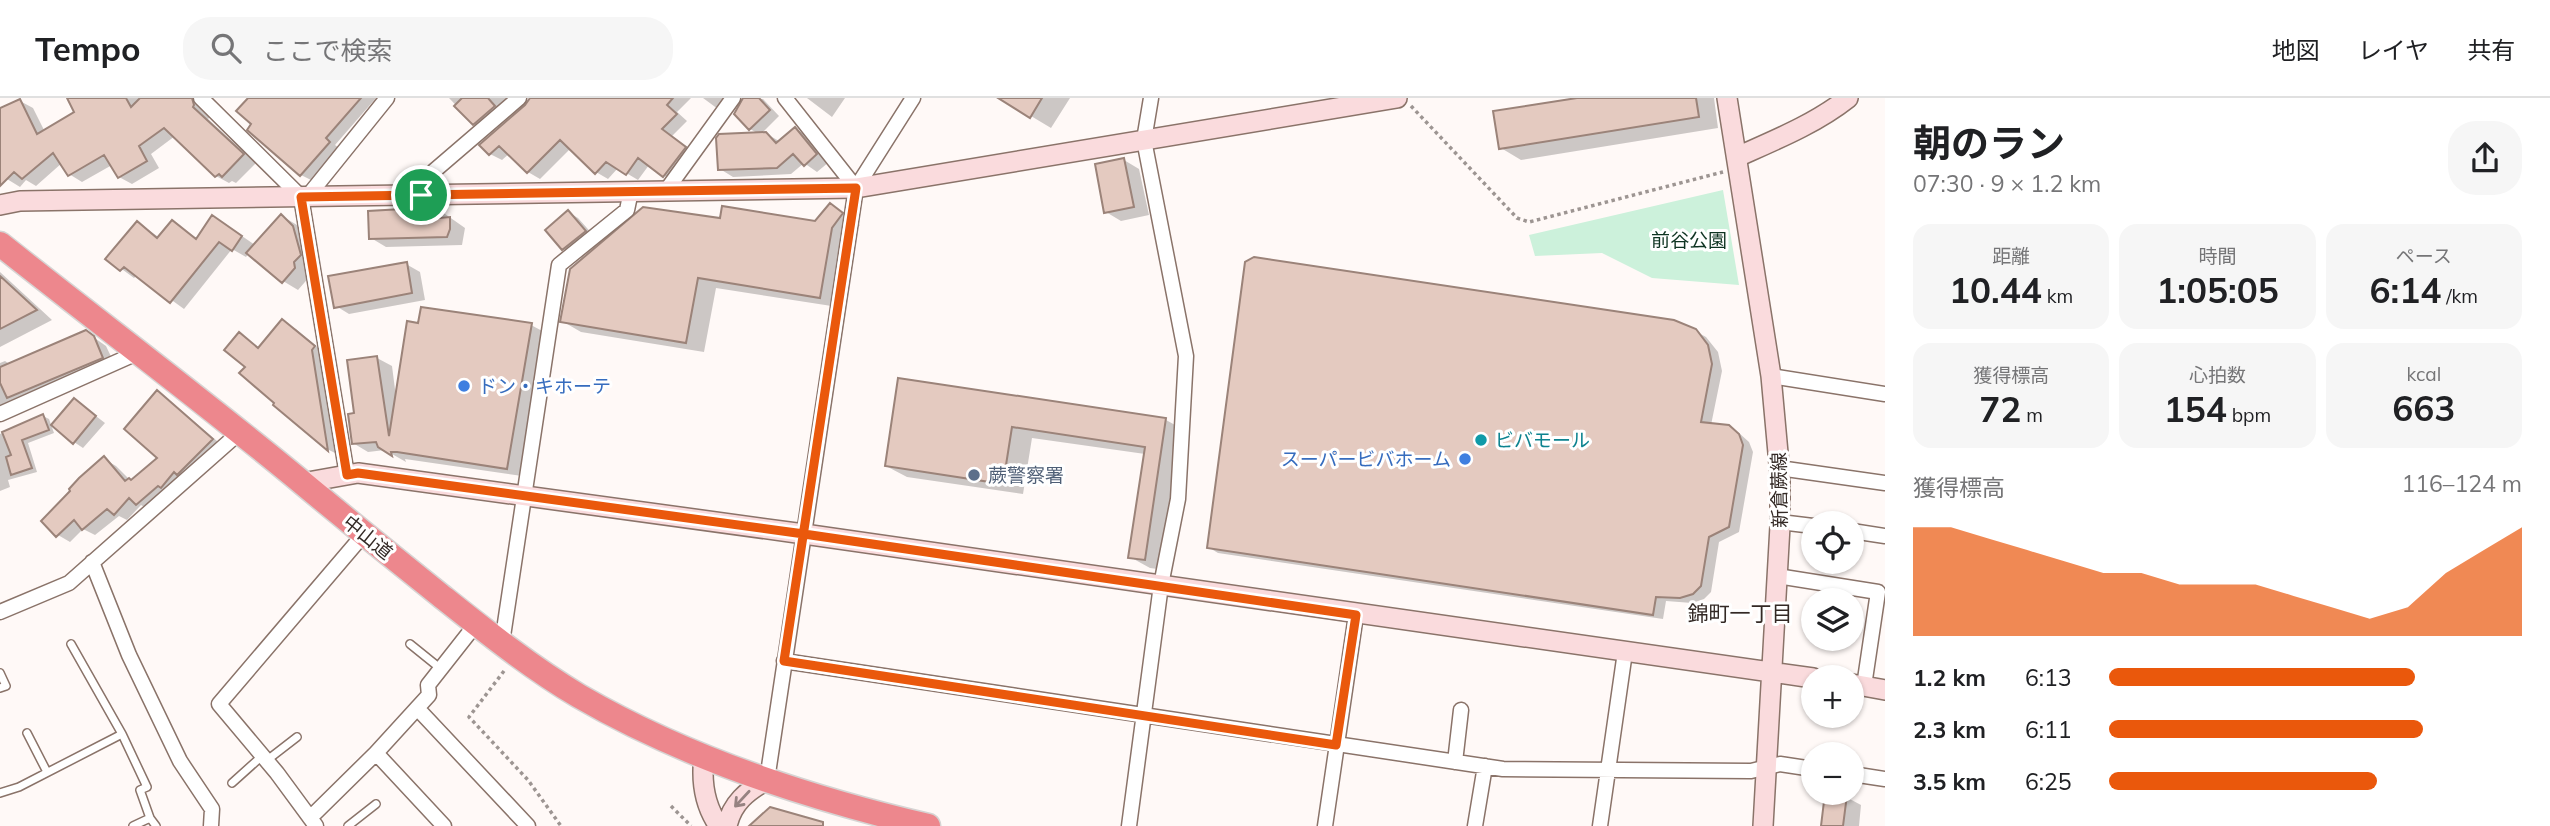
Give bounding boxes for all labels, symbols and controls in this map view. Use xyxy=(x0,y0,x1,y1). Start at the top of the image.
search box xyxy=(183,17,673,80)
text: Tempo xyxy=(35,28,141,69)
icon: search xyxy=(207,29,245,67)
text: ここで検索 xyxy=(263,34,393,67)
text: 地図 xyxy=(2272,35,2320,65)
text: レイヤ xyxy=(2358,35,2429,65)
text: 共有 xyxy=(2467,35,2515,65)
text: 朝のラン xyxy=(1913,119,2065,167)
button: share xyxy=(2448,121,2522,195)
pin xyxy=(391,165,451,225)
text: 07:30 · 9 × 1.2 km xyxy=(1913,169,2101,198)
icon: arrive xyxy=(402,176,440,214)
park label: 前谷公園 xyxy=(1651,228,1727,252)
text: 距離 xyxy=(1992,244,2030,268)
text: 時間 xyxy=(2198,244,2237,268)
text: ペース xyxy=(2396,244,2452,268)
text: 10.44 xyxy=(1949,268,2042,312)
text: 1:05:05 xyxy=(2156,268,2279,312)
text: 6:14 xyxy=(2370,268,2441,312)
text: km xyxy=(2042,284,2073,308)
text: /km xyxy=(2441,284,2478,308)
text: kcal xyxy=(2406,362,2441,386)
text: 獲得標高 xyxy=(1973,363,2049,387)
text: 心拍数 xyxy=(2189,363,2246,387)
place label: ドン・キホーテ xyxy=(478,374,611,398)
marker: ドン・キホーテ xyxy=(456,378,472,394)
text: 663 xyxy=(2392,386,2455,430)
text: 72 xyxy=(1979,387,2021,431)
text: 154 xyxy=(2164,387,2227,431)
text: m xyxy=(2021,403,2043,427)
text: bpm xyxy=(2227,403,2271,427)
place label: ビバモール xyxy=(1495,428,1590,452)
marker: ビバモール xyxy=(1473,432,1489,448)
place label: スーパービバホーム xyxy=(1281,447,1451,471)
marker: スーパービバホーム xyxy=(1457,451,1473,467)
street label: 新倉蕨線 xyxy=(1766,452,1792,528)
place label: 蕨警察署 xyxy=(988,463,1064,487)
marker: 蕨警察署 xyxy=(966,467,982,483)
text: 116–124 m xyxy=(2401,469,2522,498)
text: 獲得標高 xyxy=(1913,473,2005,502)
street label: 中山道 xyxy=(338,510,398,564)
map controls xyxy=(1801,511,1864,805)
button: locate xyxy=(1801,511,1864,574)
button: layers xyxy=(1801,588,1864,651)
district label: 錦町一丁目 xyxy=(1688,600,1793,626)
text: 1.2 km xyxy=(1913,663,1986,692)
text: 6:13 xyxy=(2025,663,2072,692)
button: + xyxy=(1801,665,1864,728)
text: 2.3 km xyxy=(1913,715,1986,744)
text: 6:11 xyxy=(2025,715,2072,744)
button: − xyxy=(1801,742,1864,805)
text: 3.5 km xyxy=(1913,767,1986,796)
text: 6:25 xyxy=(2025,767,2072,796)
one-way arrow xyxy=(733,790,750,807)

